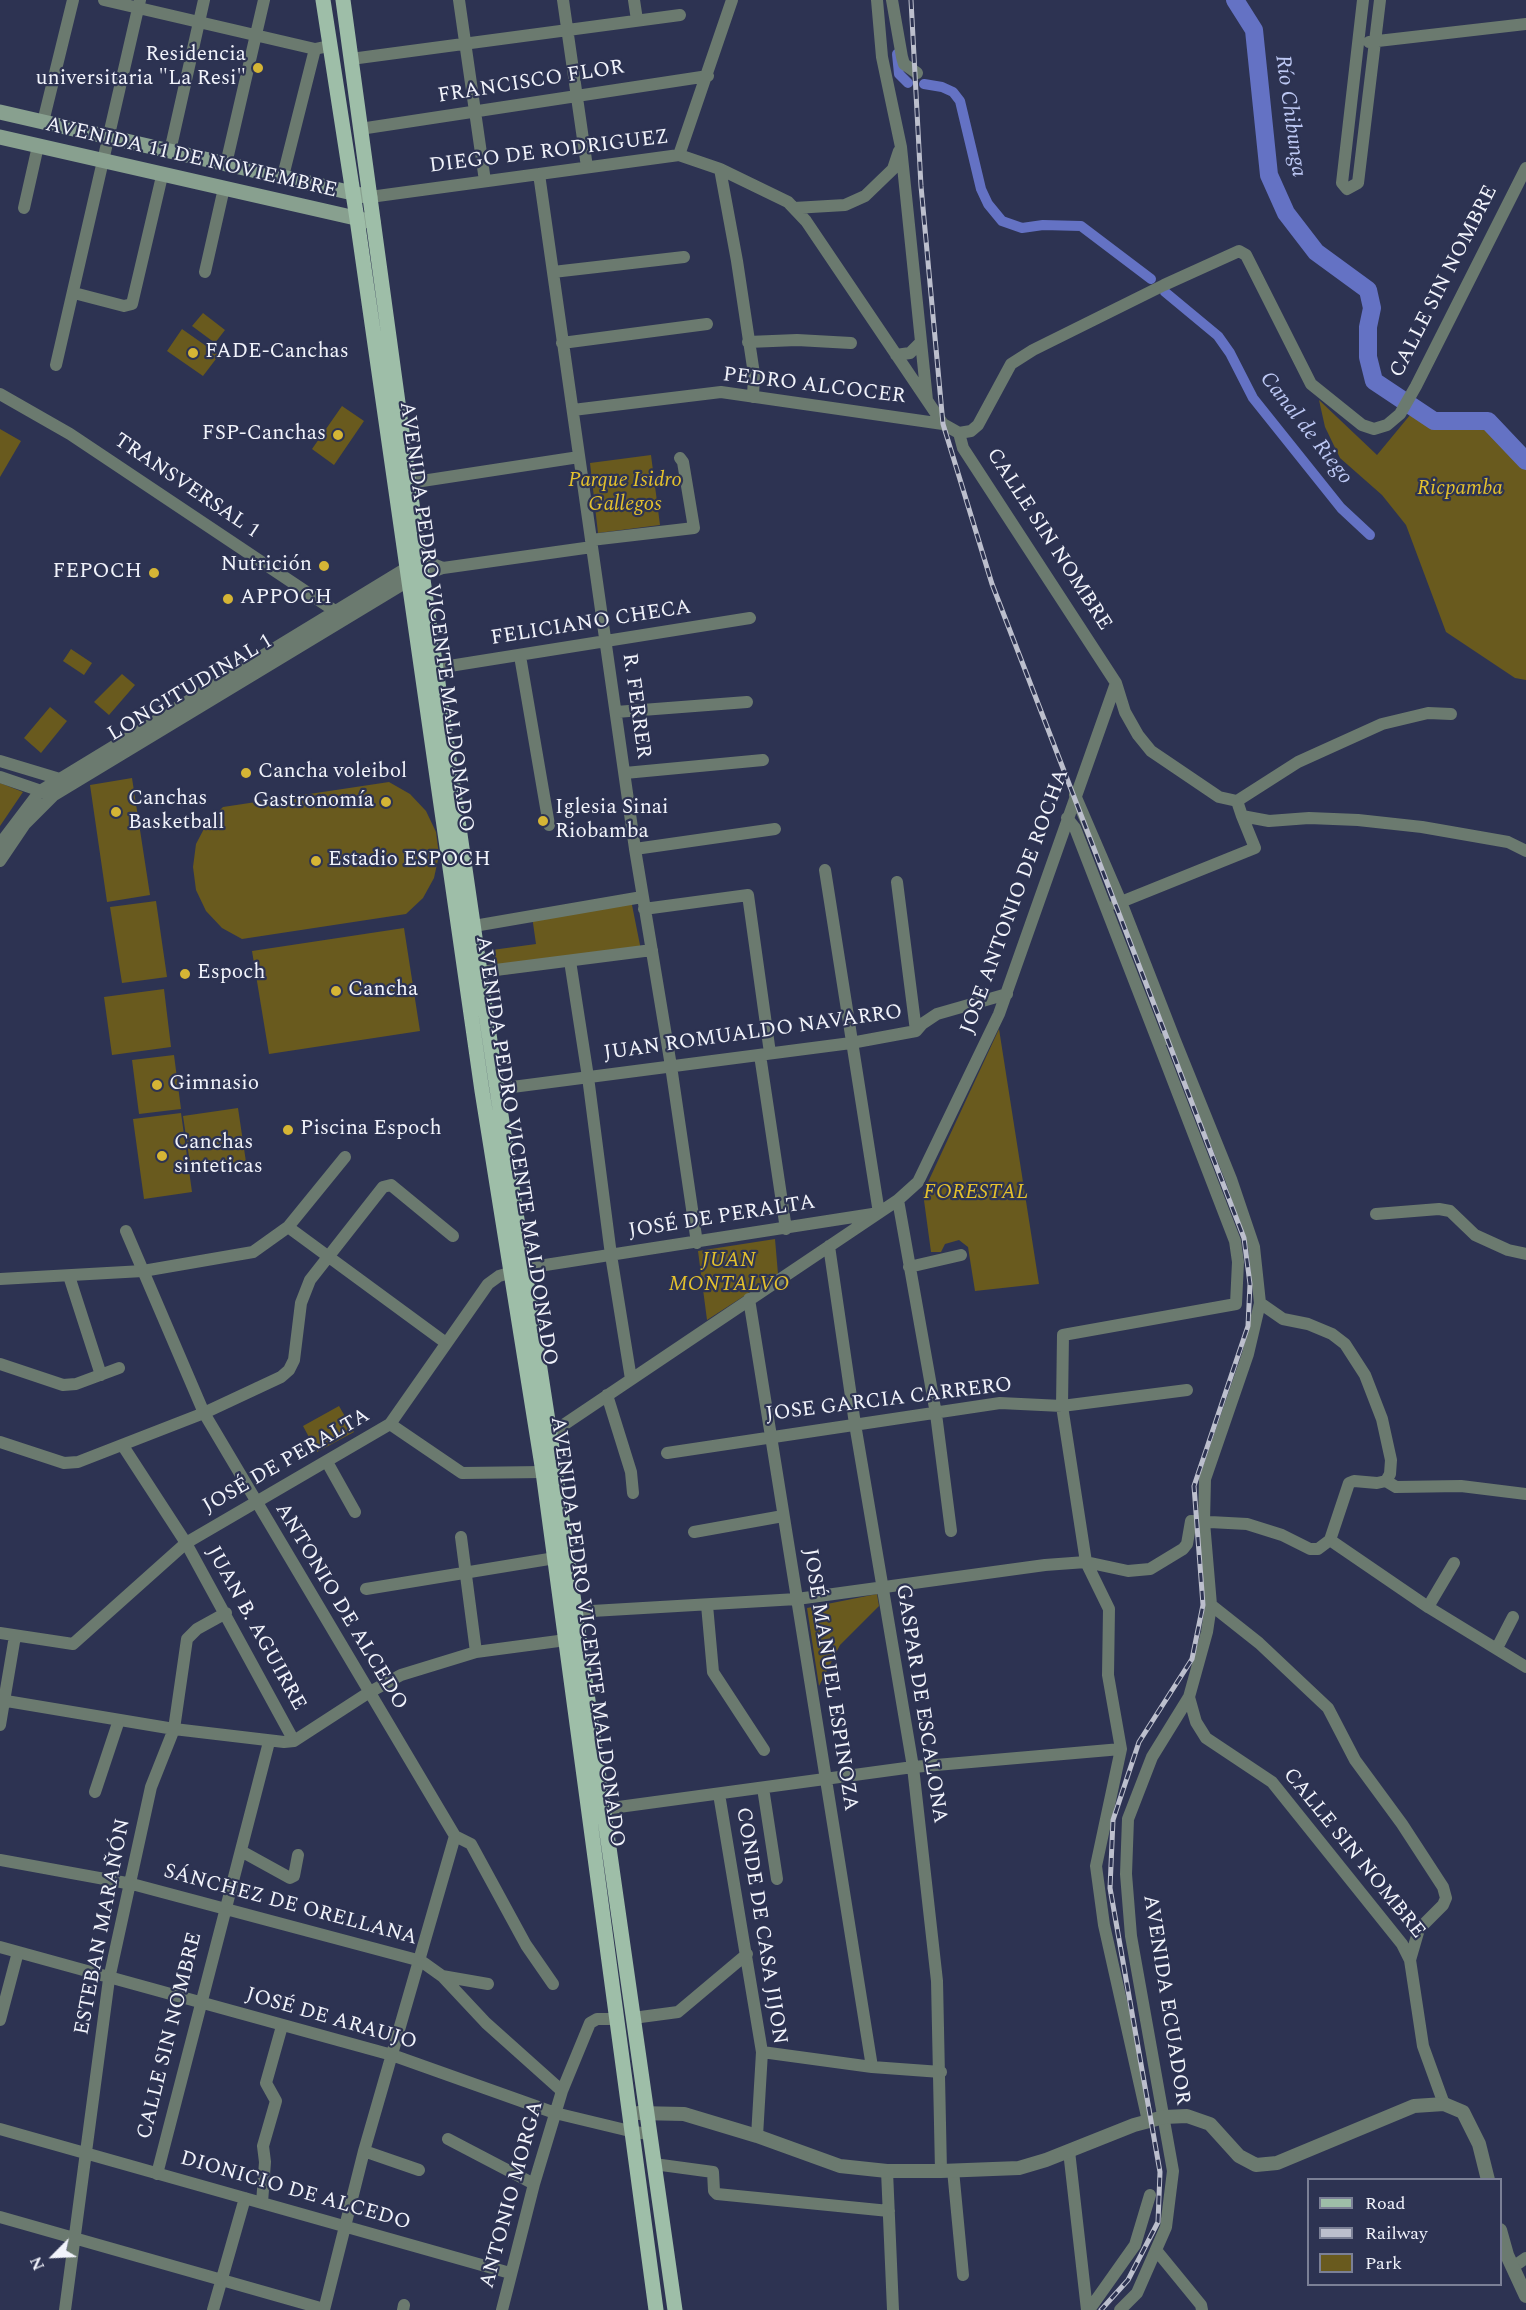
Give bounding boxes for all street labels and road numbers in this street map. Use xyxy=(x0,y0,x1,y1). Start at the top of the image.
street label: FRANCISCO FLOR xyxy=(436,56,626,110)
street label: AVENIDA 11 DE NOVIEMBRE xyxy=(43,113,339,205)
street label: DIEGO DE RODRIGUEZ xyxy=(428,126,670,180)
street label: CALLE SIN NOMBRE xyxy=(1386,182,1504,382)
street label: PEDRO ALCOCER xyxy=(721,363,907,411)
street label: AVENIDA PEDRO VICENTE MALDONADO xyxy=(392,400,478,834)
street label: TRANSVERSAL 1 xyxy=(108,429,264,545)
street label: CALLE SIN NOMBRE xyxy=(980,444,1116,636)
street label: FELICIANO CHECA xyxy=(489,596,693,652)
street label: LONGITUDINAL 1 xyxy=(104,630,278,748)
street label: R. FERRER xyxy=(615,652,655,760)
street label: JOSE ANTONIO DE ROCHA xyxy=(956,766,1076,1038)
street label: AVENIDA PEDRO VICENTE MALDONADO xyxy=(469,935,561,1367)
street label: JUAN ROMUALDO NAVARRO xyxy=(602,1001,904,1067)
street label: JOSÉ DE PERALTA xyxy=(627,1191,817,1245)
street label: JOSE GARCIA CARRERO xyxy=(764,1373,1014,1429)
street label: JOSÉ DE PERALTA xyxy=(199,1404,375,1520)
street label: AVENIDA PEDRO VICENTE MALDONADO xyxy=(543,1415,629,1849)
street label: ANTONIO DE ALCEDO xyxy=(268,1499,412,1715)
street label: JUAN B. AGUIRRE xyxy=(199,1542,311,1716)
street label: JOSÉ MANUEL ESPINOZA xyxy=(796,1547,862,1813)
street label: GASPAR DE ESCALONA xyxy=(889,1583,951,1825)
street label: CALLE SIN NOMBRE xyxy=(1276,1764,1430,1944)
street label: CONDE DE CASA JIJON xyxy=(729,1806,791,2046)
street label: ESTEBAN MARAÑÓN xyxy=(71,1817,137,2037)
street label: SÁNCHEZ DE ORELLANA xyxy=(160,1860,420,1952)
street label: AVENIDA ECUADOR xyxy=(1136,1893,1194,2107)
street label: CALLE SIN NOMBRE xyxy=(133,1930,209,2142)
street label: JOSÉ DE ARAUJO xyxy=(243,1984,419,2056)
street label: ANTONIO MORGA xyxy=(476,2099,550,2291)
street label: DIONICIO DE ALCEDO xyxy=(177,2147,413,2237)

